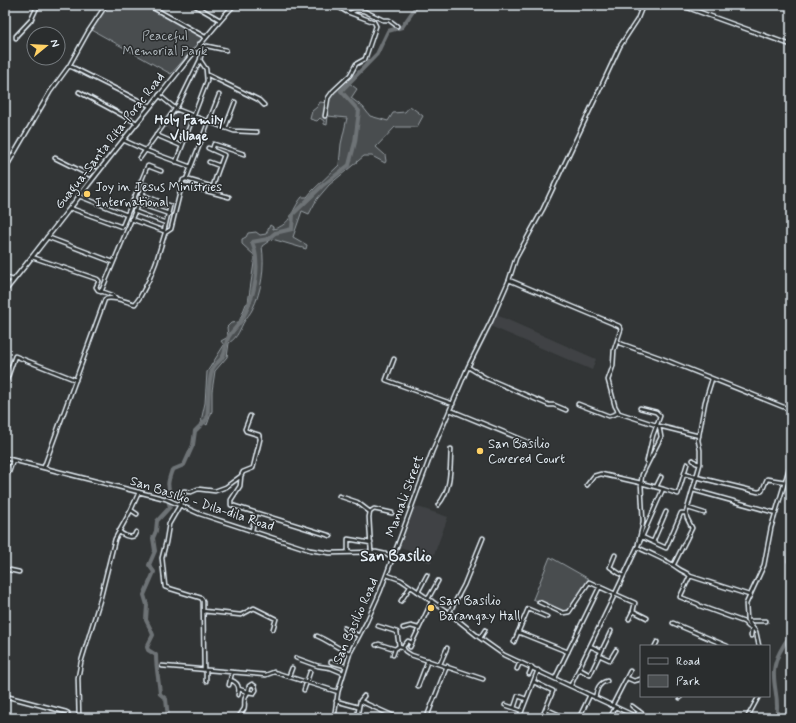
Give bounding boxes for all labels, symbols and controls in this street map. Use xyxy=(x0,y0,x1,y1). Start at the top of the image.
north arrow xyxy=(26,26,66,66)
park label: Peaceful Memorial Park xyxy=(123,28,208,60)
text: N xyxy=(47,38,62,49)
street label: Guagua-Santa Rita-Porac Road xyxy=(51,69,170,214)
district label: Holy Family Village xyxy=(155,111,224,146)
place label: Joy in Jesus Ministries International xyxy=(95,179,222,211)
marker: Joy in Jesus Ministries International xyxy=(82,189,92,199)
place label: San Basilio Covered Court xyxy=(488,436,565,468)
marker: San Basilio Covered Court xyxy=(475,446,485,456)
street label: Manuali Street xyxy=(382,452,428,539)
street label: San Basilio - Dila-dila Road xyxy=(128,473,276,535)
district label: San Basilio xyxy=(360,547,432,567)
street label: San Basilio Road xyxy=(329,575,383,667)
place label: San Basilio Barangay Hall xyxy=(439,593,521,625)
marker: San Basilio Barangay Hall xyxy=(426,603,436,613)
legend xyxy=(640,645,770,697)
text: Road xyxy=(676,654,700,670)
text: Park xyxy=(676,674,700,690)

